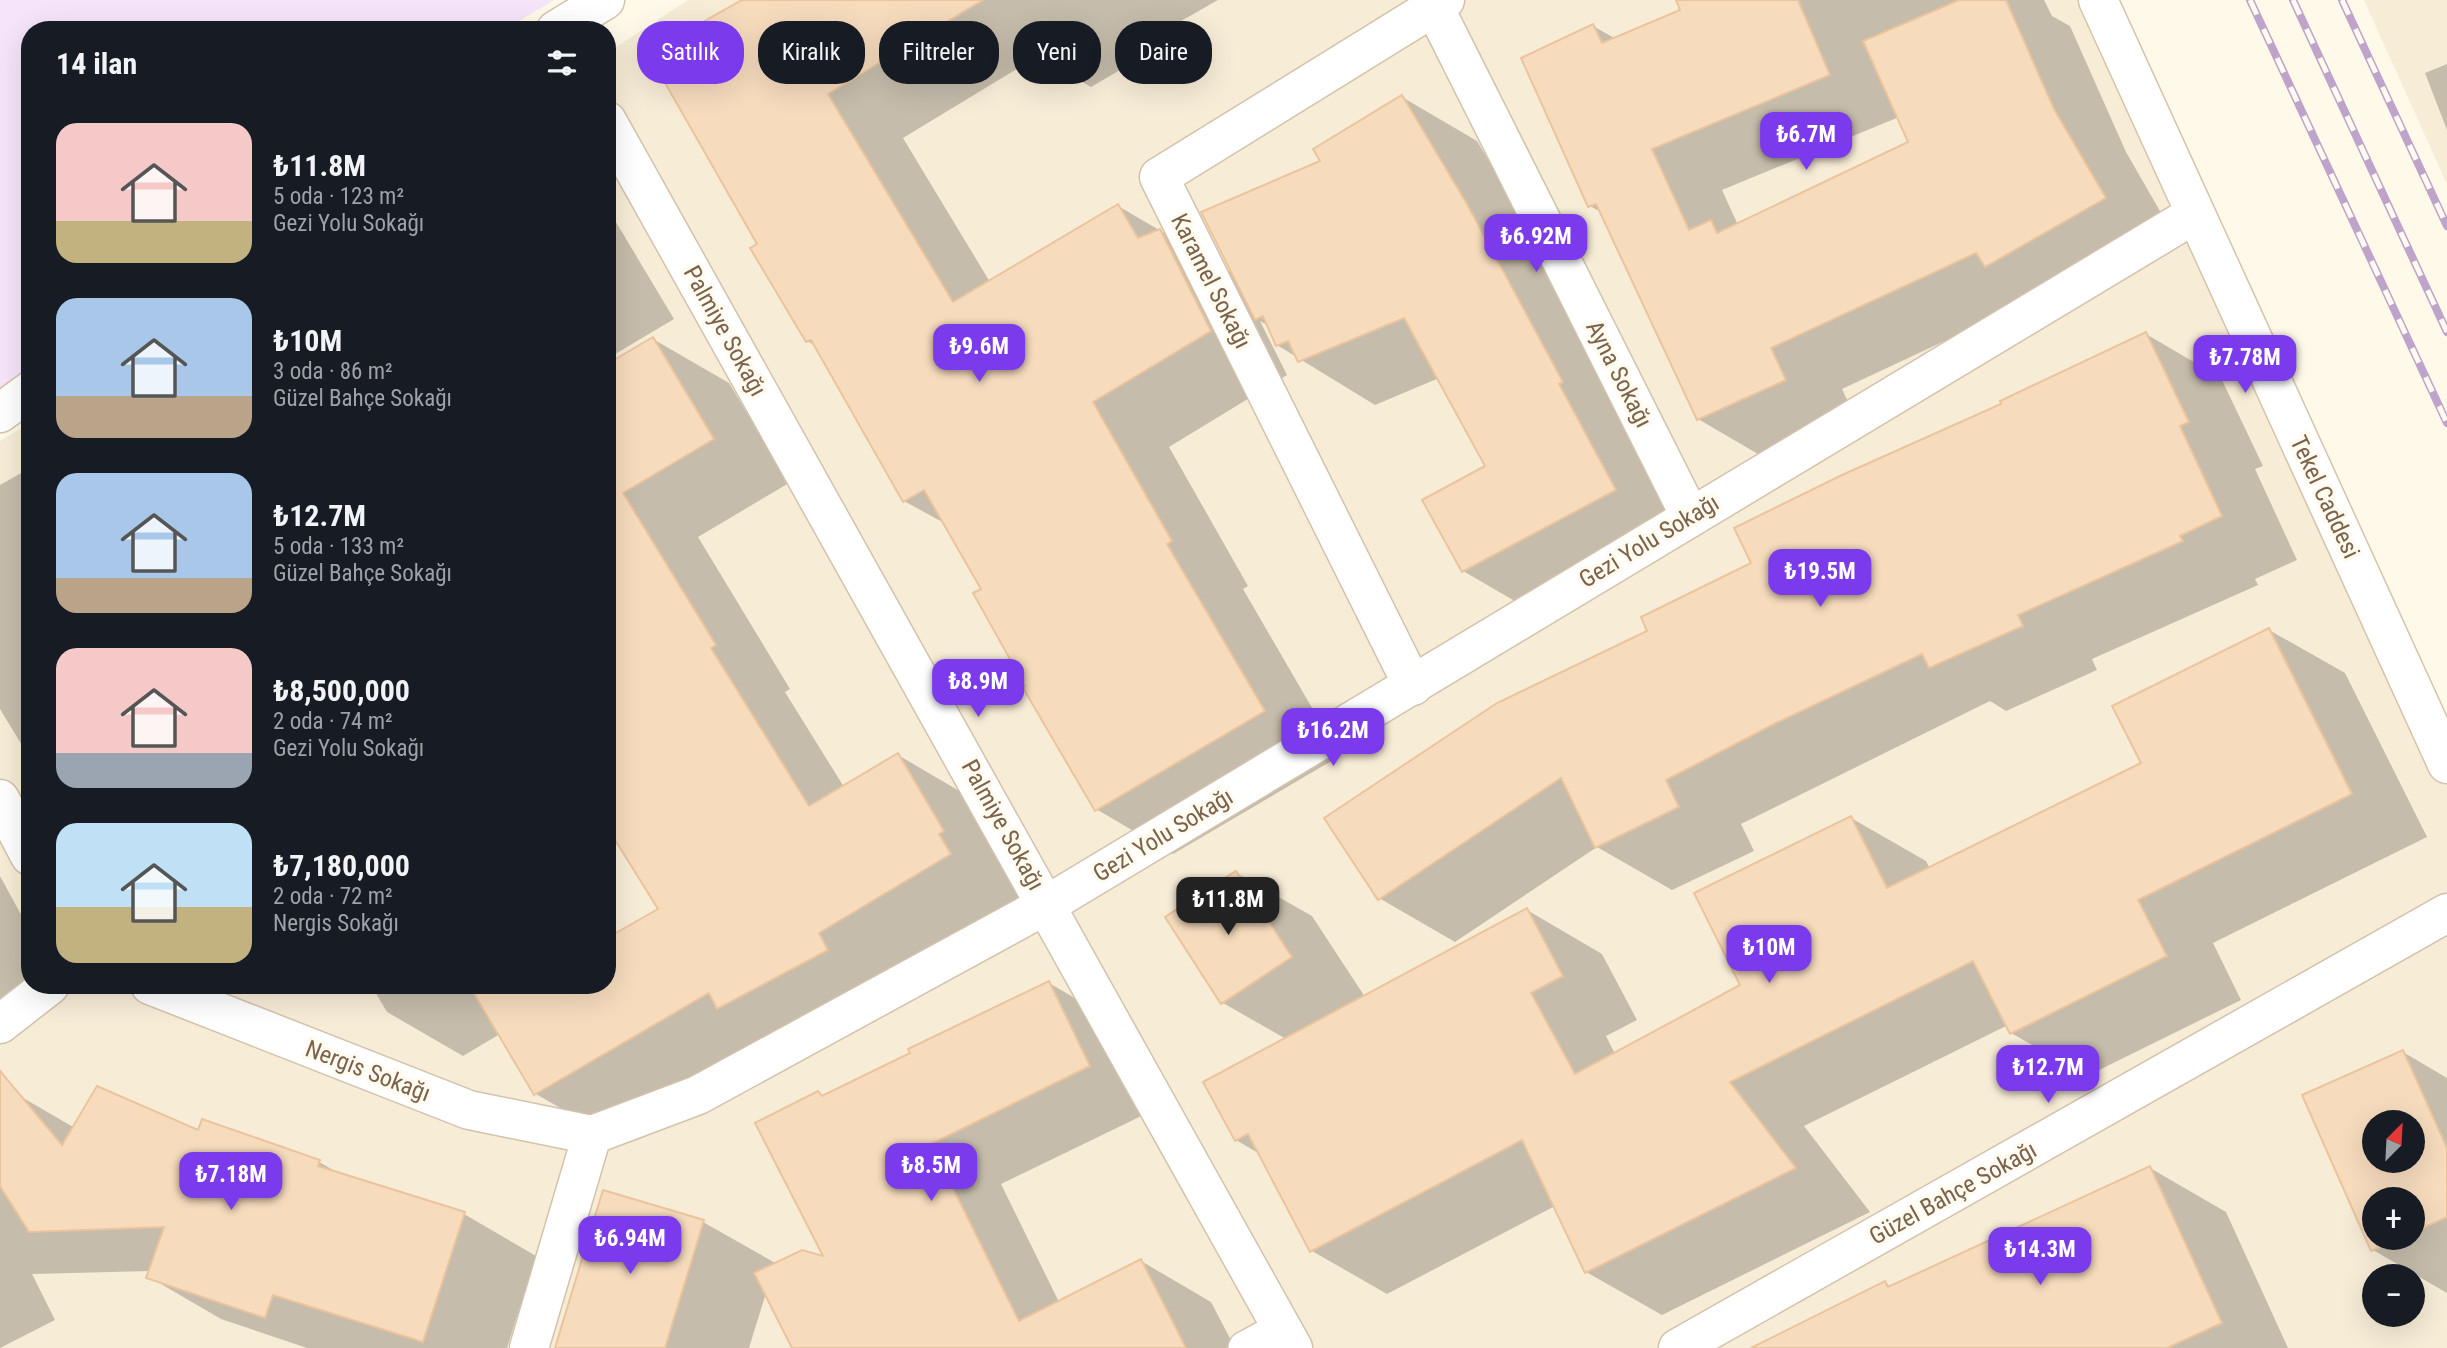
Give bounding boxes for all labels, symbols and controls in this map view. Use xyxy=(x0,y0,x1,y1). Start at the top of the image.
chip: Satılık xyxy=(637,21,744,84)
chip: Kiralık xyxy=(758,21,865,84)
chip: Filtreler xyxy=(879,21,999,84)
chip: Yeni xyxy=(1013,21,1101,84)
chip: Daire xyxy=(1115,21,1212,84)
icon: filters xyxy=(543,44,581,82)
text: 14 ilan xyxy=(56,46,137,81)
pin: ₺6.7M xyxy=(1757,113,1855,172)
text: ₺6.7M xyxy=(1776,121,1836,148)
text: ₺11.8M xyxy=(273,148,366,183)
icon: home xyxy=(112,151,196,235)
text: 5 oda · 123 m² xyxy=(273,183,404,210)
street label: Karamel Sokağı xyxy=(1165,209,1257,353)
text: Gezi Yolu Sokağı xyxy=(273,210,424,237)
pin: ₺6.92M xyxy=(1479,215,1593,274)
text: ₺6.92M xyxy=(1500,223,1572,250)
street label: Palmiye Sokağı xyxy=(678,261,772,401)
street label: Ayna Sokağı xyxy=(1580,316,1658,432)
text: ₺10M xyxy=(273,323,342,358)
pin: ₺9.6M xyxy=(930,324,1028,384)
icon: home xyxy=(112,326,196,410)
text: ₺9.6M xyxy=(949,333,1009,360)
pin: ₺7.78M xyxy=(2188,336,2302,395)
text: ₺7.78M xyxy=(2209,344,2281,371)
text: 3 oda · 86 m² xyxy=(273,358,393,385)
text: Güzel Bahçe Sokağı xyxy=(273,385,452,412)
street label: Tekel Caddesi xyxy=(2284,431,2366,563)
street label: Gezi Yolu Sokağı xyxy=(1574,488,1724,594)
text: ₺12.7M xyxy=(273,498,366,533)
icon: home xyxy=(112,501,196,585)
text: 5 oda · 133 m² xyxy=(273,533,404,560)
pin: ₺19.5M xyxy=(1763,550,1877,609)
text: ₺19.5M xyxy=(1784,558,1856,585)
text: Güzel Bahçe Sokağı xyxy=(273,560,452,587)
pin: ₺8.9M xyxy=(929,660,1027,719)
text: ₺8.9M xyxy=(948,668,1008,695)
text: ₺8,500,000 xyxy=(273,673,410,708)
icon: home xyxy=(112,676,196,760)
text: 2 oda · 74 m² xyxy=(273,708,393,735)
pin: ₺16.2M xyxy=(1276,708,1390,768)
text: ₺16.2M xyxy=(1297,717,1369,744)
text: Gezi Yolu Sokağı xyxy=(273,735,424,762)
street label: Palmiye Sokağı xyxy=(956,755,1050,895)
street label: Gezi Yolu Sokağı xyxy=(1088,782,1238,888)
text: ₺7,180,000 xyxy=(273,848,410,883)
icon: home xyxy=(112,851,196,935)
pin: ₺11.8M xyxy=(1171,878,1285,937)
text: 2 oda · 72 m² xyxy=(273,883,393,910)
text: ₺11.8M xyxy=(1192,886,1264,913)
text: Nergis Sokağı xyxy=(273,910,399,937)
pin: ₺10M xyxy=(1728,926,1810,985)
text: ₺10M xyxy=(1742,934,1796,961)
street label: Nergis Sokağı xyxy=(302,1034,434,1108)
pin: ₺12.7M xyxy=(1991,1046,2105,1105)
text: ₺12.7M xyxy=(2012,1054,2084,1081)
north arrow xyxy=(2362,1110,2426,1172)
map controls xyxy=(2362,1110,2425,1327)
street label: Güzel Bahçe Sokağı xyxy=(1865,1135,2041,1251)
pin: ₺8.5M xyxy=(882,1144,980,1203)
pin: ₺7.18M xyxy=(174,1152,288,1212)
text: ₺8.5M xyxy=(901,1152,961,1179)
text: ₺7.18M xyxy=(195,1161,267,1188)
button: + xyxy=(2362,1187,2425,1250)
pin: ₺6.94M xyxy=(573,1216,687,1276)
text: ₺6.94M xyxy=(594,1225,666,1252)
pin: ₺14.3M xyxy=(1983,1228,2097,1287)
text: ₺14.3M xyxy=(2004,1236,2076,1263)
button: − xyxy=(2362,1264,2425,1327)

